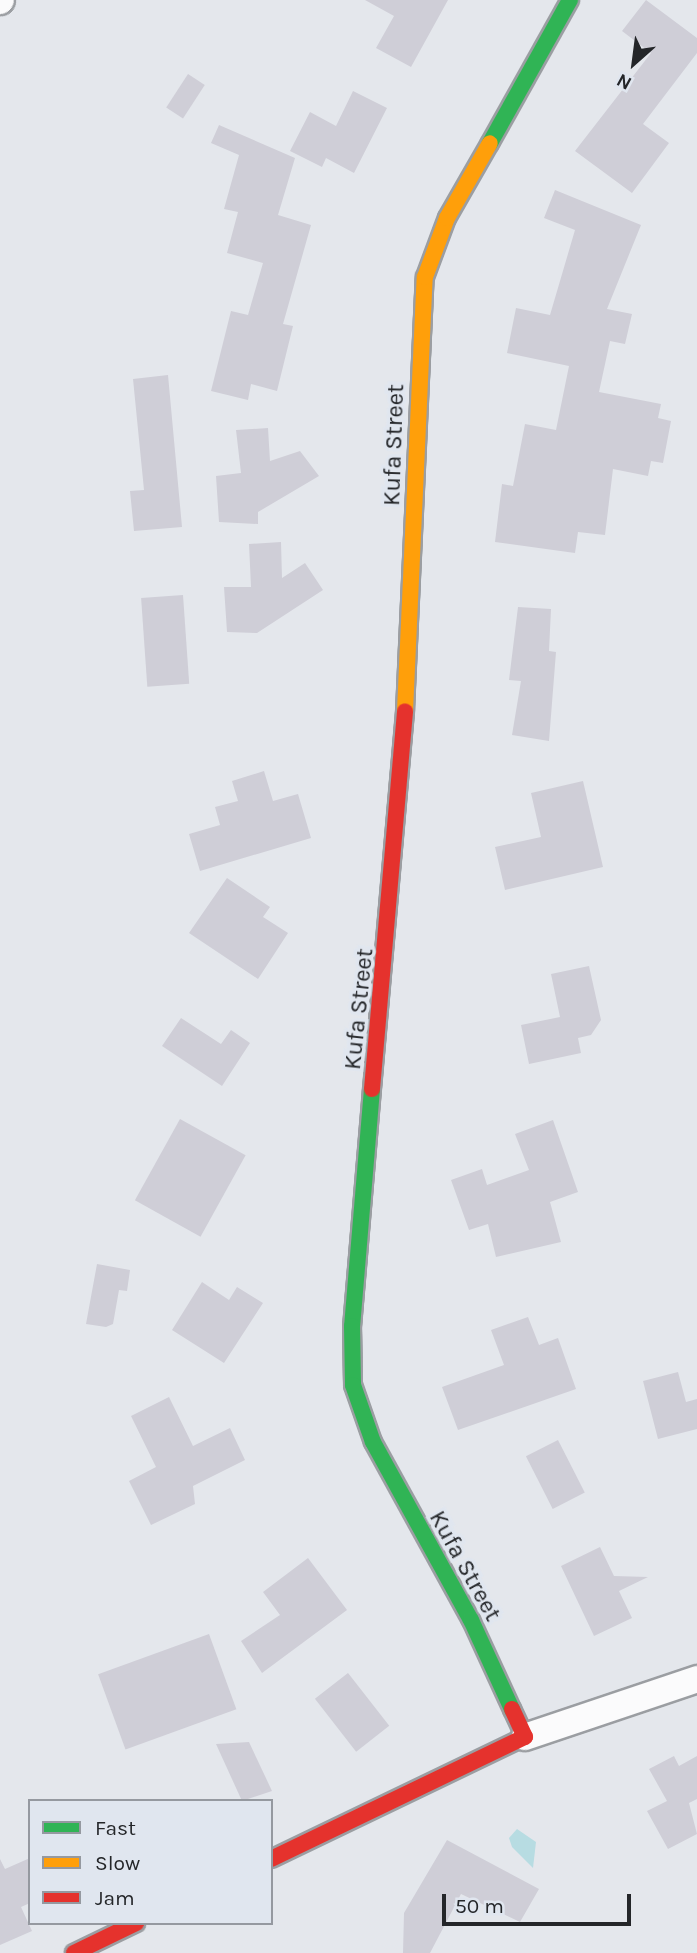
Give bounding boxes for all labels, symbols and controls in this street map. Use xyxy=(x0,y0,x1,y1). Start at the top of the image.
north arrow xyxy=(599,28,669,98)
text: N xyxy=(613,69,635,94)
street label: Kufa Street xyxy=(377,383,411,507)
street label: Kufa Street xyxy=(338,947,380,1071)
street label: Kufa Street xyxy=(423,1506,507,1626)
legend xyxy=(28,1799,273,1925)
text: Fast xyxy=(95,1816,136,1840)
text: Slow xyxy=(95,1851,140,1875)
scale bar xyxy=(445,1880,634,1924)
text: Jam xyxy=(95,1886,135,1910)
text: 50 m xyxy=(455,1894,504,1918)

